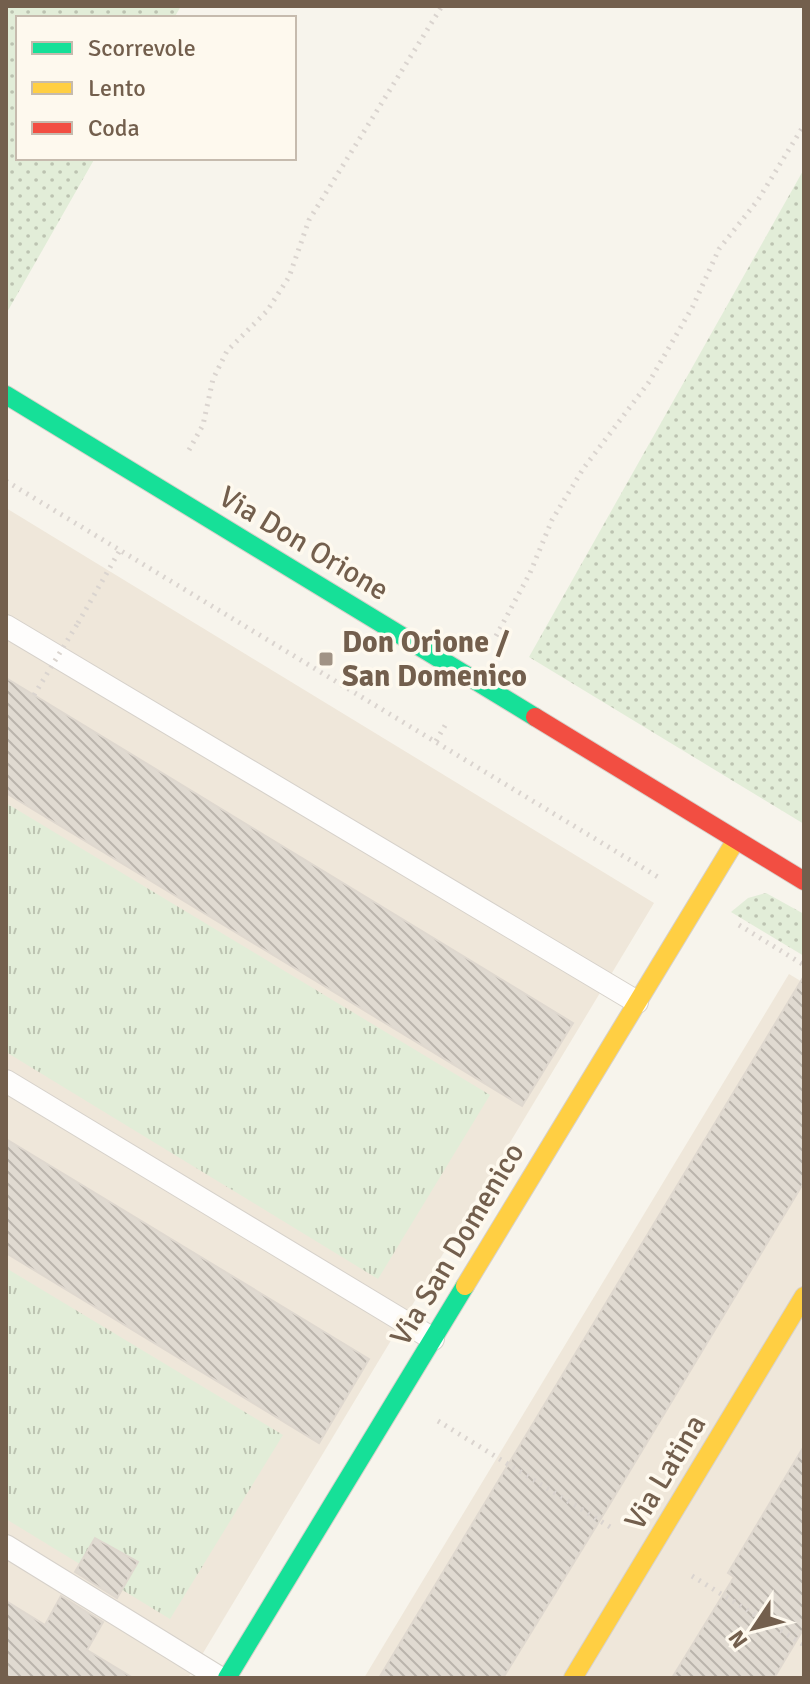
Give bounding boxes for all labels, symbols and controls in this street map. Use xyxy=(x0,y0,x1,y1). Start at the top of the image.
legend xyxy=(16,16,296,160)
text: Scorrevole xyxy=(88,33,196,63)
text: Lento xyxy=(88,73,146,103)
text: Coda xyxy=(88,113,140,143)
street label: Via Don Orione xyxy=(212,478,395,609)
place label: Don Orione / San Domenico xyxy=(342,624,527,695)
marker: Don Orione / San Domenico xyxy=(317,650,335,668)
street label: Via San Domenico xyxy=(382,1136,533,1352)
street label: Via Latina xyxy=(617,1408,714,1537)
north arrow xyxy=(714,1588,794,1668)
text: N xyxy=(723,1625,753,1653)

